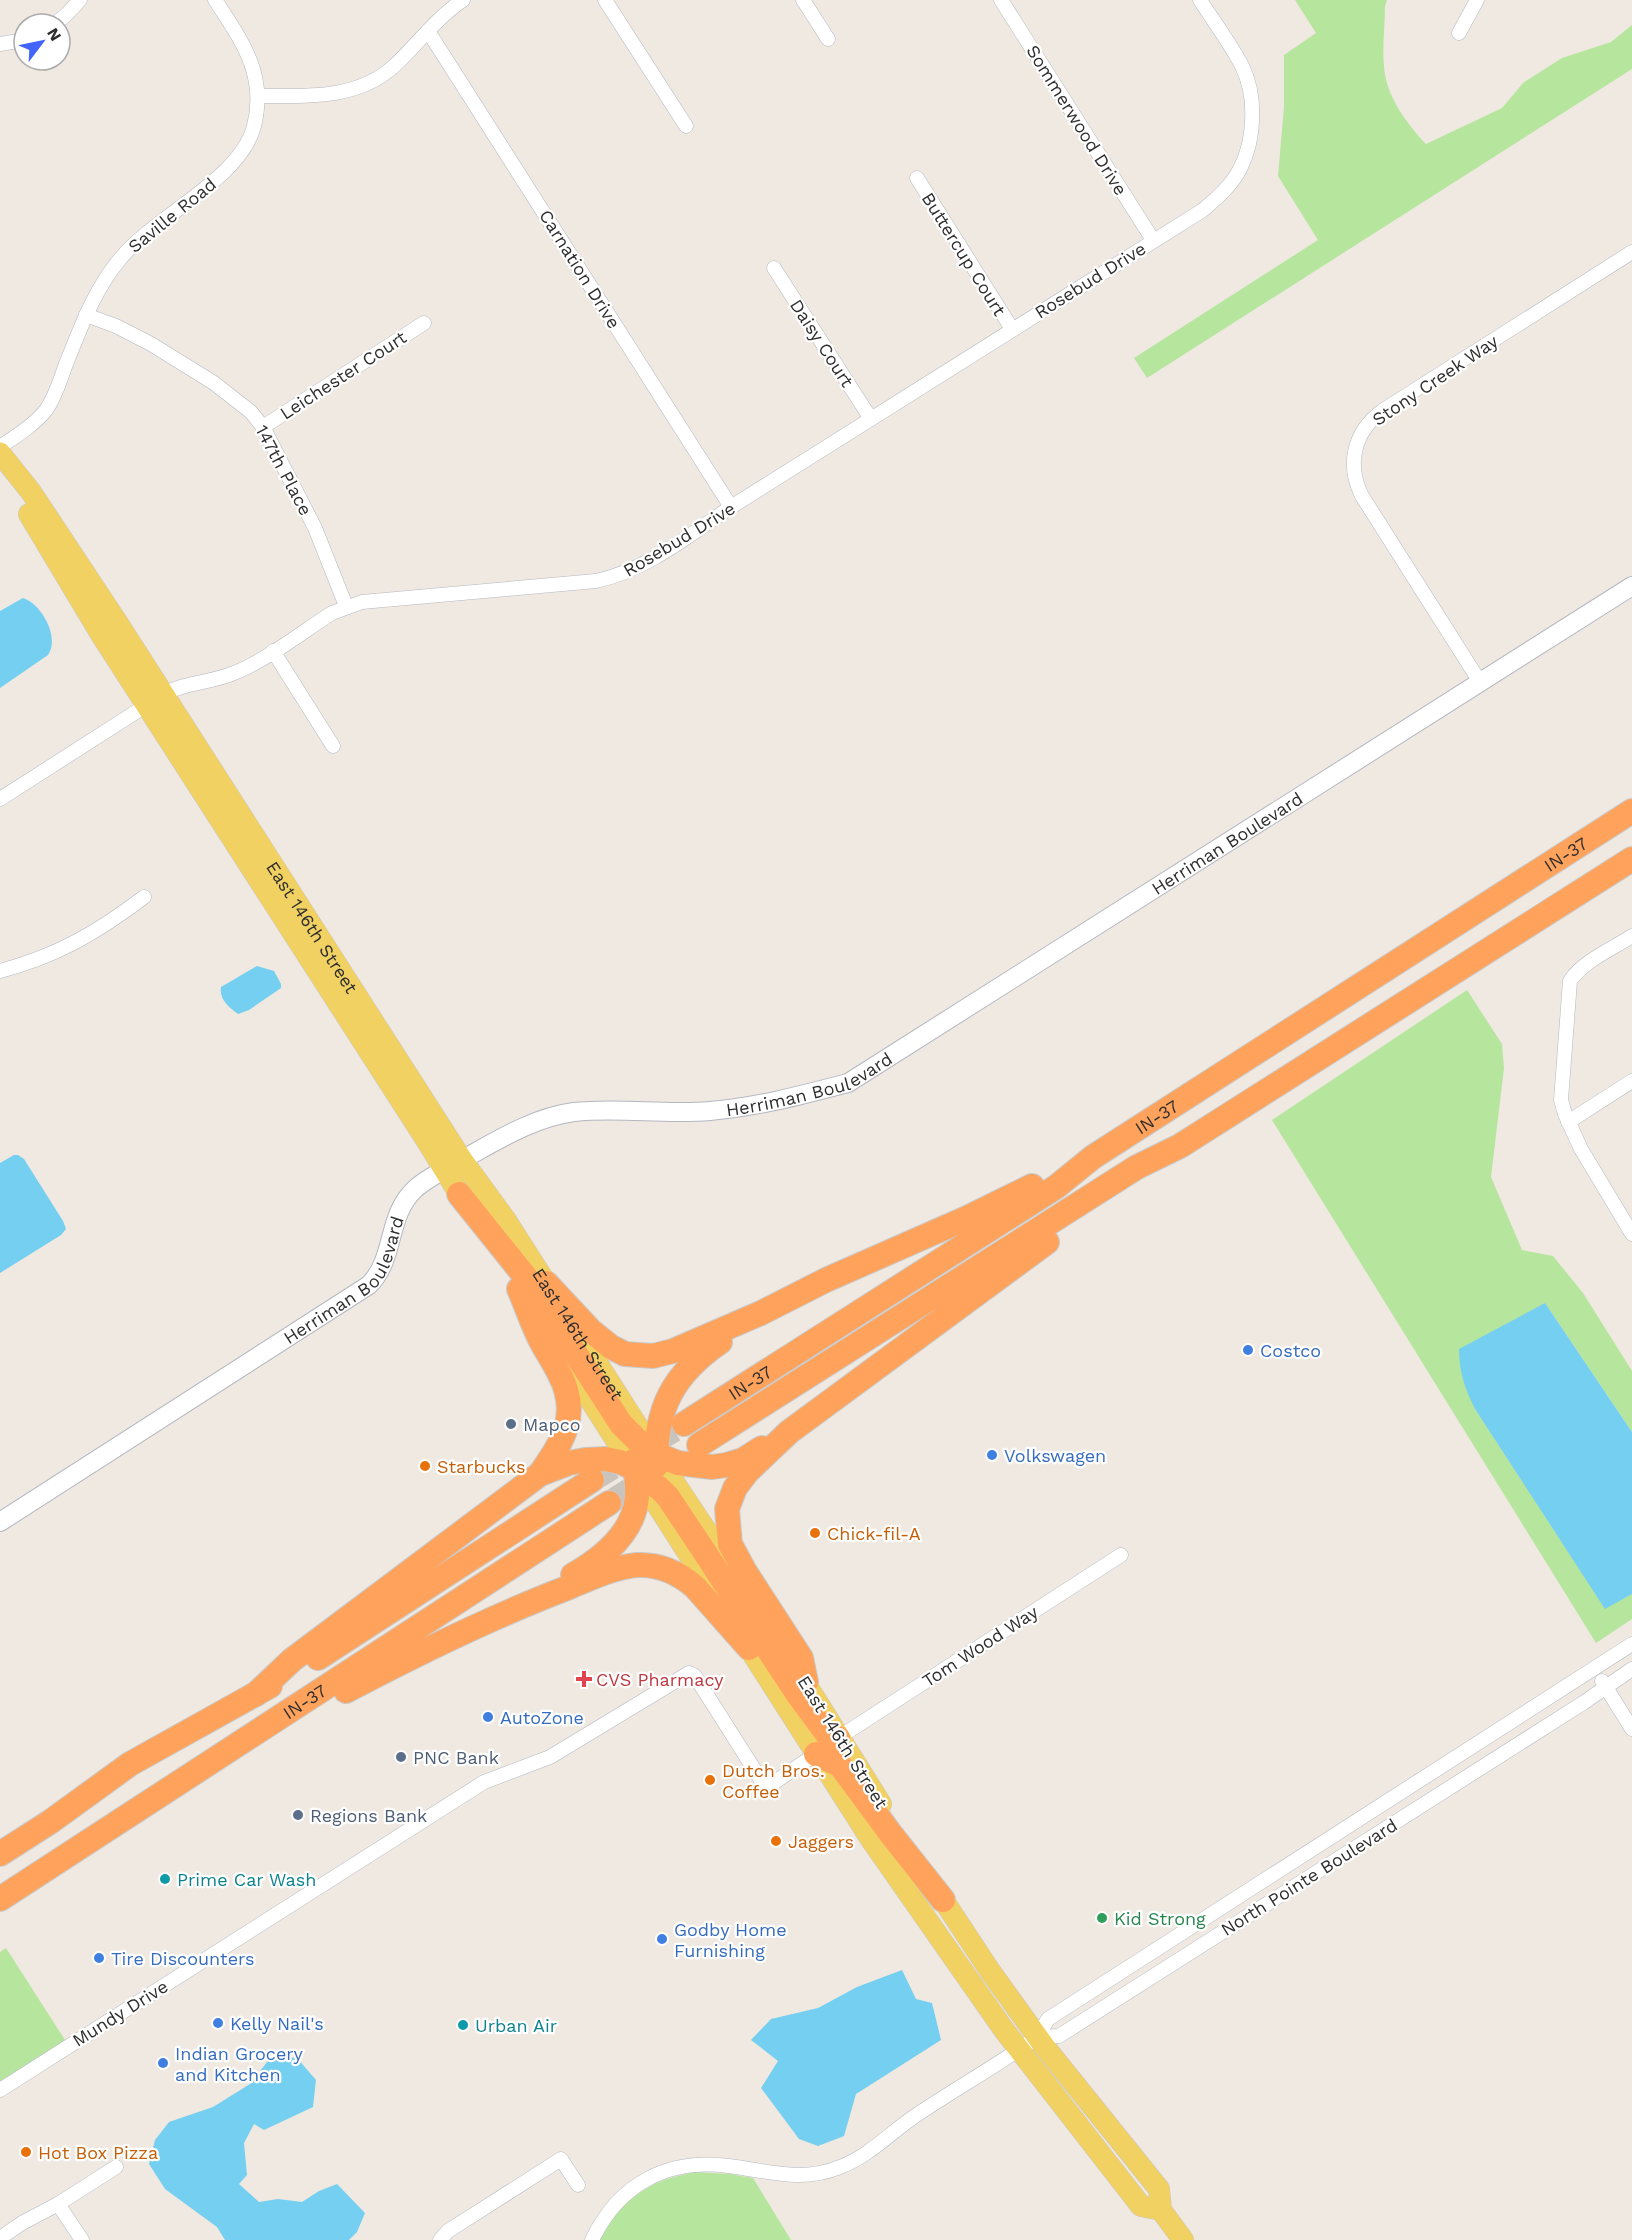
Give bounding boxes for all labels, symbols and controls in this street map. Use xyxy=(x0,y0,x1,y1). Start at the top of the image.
north arrow xyxy=(12,12,72,72)
text: N xyxy=(43,24,65,44)
street label: Sommerwood Drive xyxy=(1022,41,1132,199)
street label: Saville Road xyxy=(124,173,220,257)
street label: Buttercup Court xyxy=(918,188,1011,320)
street label: Carnation Drive xyxy=(535,206,625,332)
street label: Rosebud Drive xyxy=(1031,237,1149,323)
street label: Daisy Court xyxy=(786,295,858,391)
street label: Leichester Court xyxy=(276,326,410,424)
street label: Stony Creek Way xyxy=(1368,330,1502,430)
street label: 147th Place xyxy=(251,421,317,519)
street label: Rosebud Drive xyxy=(619,497,739,581)
street label: Herriman Boulevard xyxy=(1147,787,1306,899)
street label: IN-37 xyxy=(1540,832,1591,875)
street label: East 146th Street xyxy=(263,857,363,997)
street label: Herriman Boulevard xyxy=(725,1047,896,1120)
street label: IN-37 xyxy=(1131,1095,1182,1138)
street label: Herriman Boulevard xyxy=(279,1213,407,1348)
street label: East 146th Street xyxy=(528,1264,629,1404)
place label: Costco xyxy=(1260,1340,1321,1361)
marker: Costco xyxy=(1241,1343,1255,1357)
street label: IN-37 xyxy=(724,1361,775,1404)
place label: Mapco xyxy=(523,1414,581,1435)
marker: Mapco xyxy=(504,1417,518,1431)
place label: Volkswagen xyxy=(1004,1445,1106,1466)
marker: Volkswagen xyxy=(985,1448,999,1462)
place label: Starbucks xyxy=(437,1456,526,1477)
marker: Starbucks xyxy=(418,1459,432,1473)
place label: Chick-fil-A xyxy=(827,1523,921,1544)
marker: Chick-fil-A xyxy=(808,1526,822,1540)
street label: Tom Wood Way xyxy=(918,1600,1042,1691)
place label: CVS Pharmacy xyxy=(596,1669,724,1690)
marker: CVS Pharmacy xyxy=(577,1672,591,1686)
street label: East 146th Street xyxy=(794,1672,893,1813)
street label: IN-37 xyxy=(279,1679,330,1723)
place label: AutoZone xyxy=(500,1707,584,1728)
marker: AutoZone xyxy=(481,1710,495,1724)
place label: PNC Bank xyxy=(413,1747,499,1768)
marker: PNC Bank xyxy=(394,1750,408,1764)
place label: Dutch Bros. Coffee xyxy=(722,1760,825,1802)
marker: Dutch Bros. Coffee xyxy=(703,1773,717,1787)
place label: Regions Bank xyxy=(310,1805,427,1826)
marker: Regions Bank xyxy=(291,1808,305,1822)
street label: North Pointe Boulevard xyxy=(1217,1814,1401,1940)
place label: Jaggers xyxy=(788,1831,854,1852)
marker: Jaggers xyxy=(769,1834,783,1848)
place label: Prime Car Wash xyxy=(177,1869,316,1890)
marker: Prime Car Wash xyxy=(158,1872,172,1886)
place label: Kid Strong xyxy=(1114,1908,1206,1929)
marker: Kid Strong xyxy=(1095,1911,1109,1925)
place label: Godby Home Furnishing xyxy=(674,1919,787,1961)
marker: Godby Home Furnishing xyxy=(655,1932,669,1946)
place label: Tire Discounters xyxy=(111,1948,255,1969)
marker: Tire Discounters xyxy=(92,1951,106,1965)
street label: Mundy Drive xyxy=(68,1975,172,2051)
place label: Kelly Nail's xyxy=(230,2013,324,2034)
place label: Urban Air xyxy=(475,2015,557,2036)
marker: Kelly Nail's xyxy=(211,2016,225,2030)
marker: Urban Air xyxy=(456,2018,470,2032)
place label: Indian Grocery and Kitchen xyxy=(175,2043,304,2085)
marker: Indian Grocery and Kitchen xyxy=(156,2056,170,2070)
place label: Hot Box Pizza xyxy=(38,2142,158,2163)
marker: Hot Box Pizza xyxy=(19,2145,33,2159)

